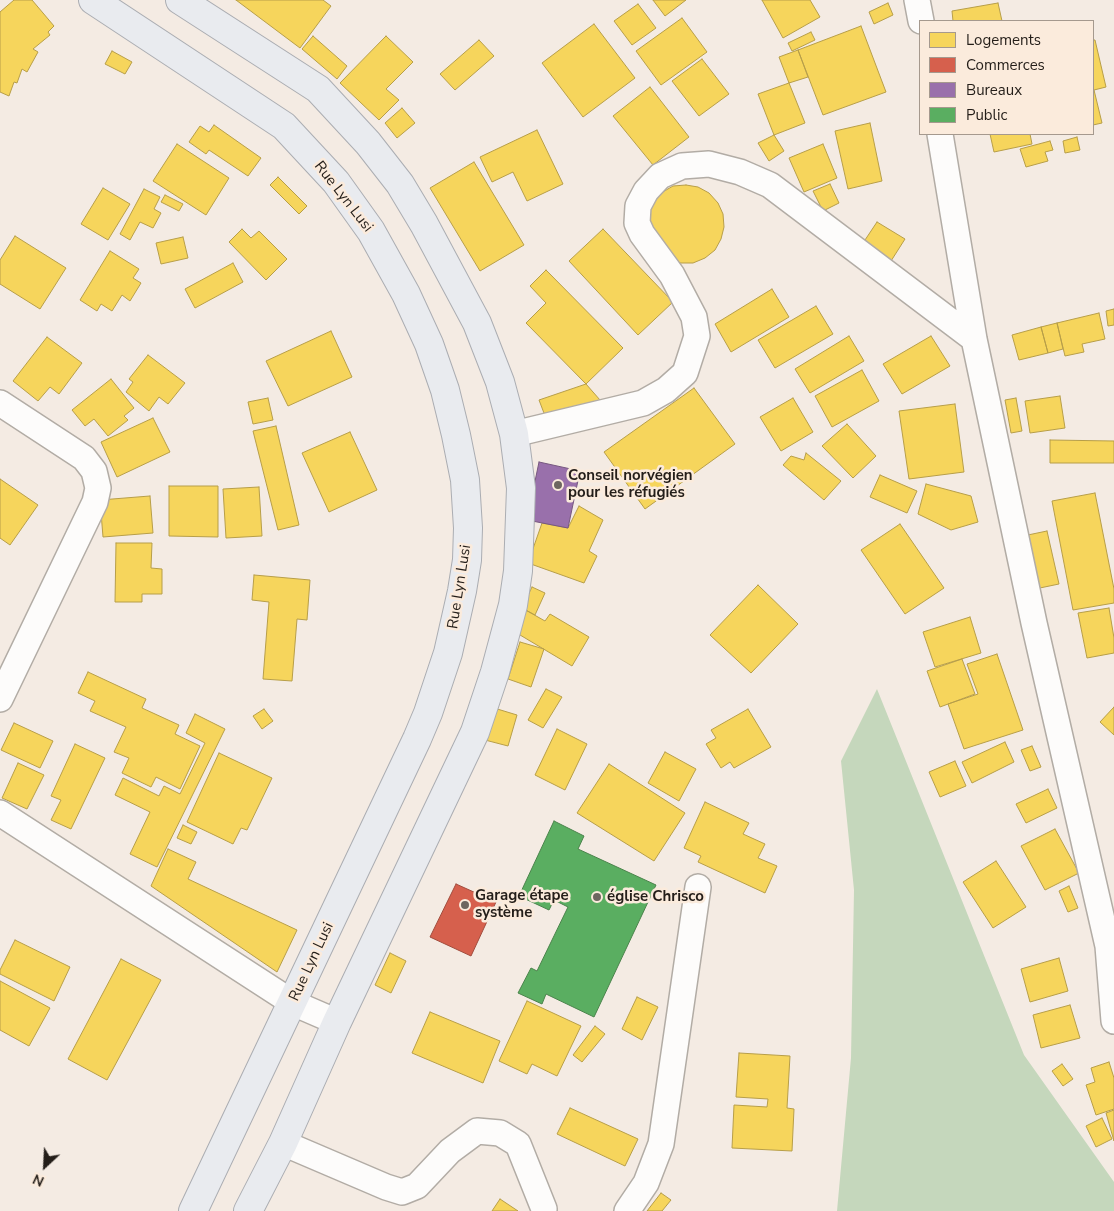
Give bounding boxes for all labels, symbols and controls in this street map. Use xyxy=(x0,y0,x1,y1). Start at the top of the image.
legend xyxy=(919,20,1094,135)
text: Logements xyxy=(966,30,1041,50)
text: Commerces xyxy=(966,55,1045,75)
text: Bureaux xyxy=(966,80,1022,100)
text: Public xyxy=(966,105,1007,125)
street label: Rue Lyn Lusi xyxy=(310,158,376,236)
place label: Conseil norvégien pour les réfugiés xyxy=(568,467,693,502)
marker: Conseil norvégien pour les réfugiés xyxy=(552,479,564,491)
street label: Rue Lyn Lusi xyxy=(444,544,476,630)
place label: Garage étape système xyxy=(475,887,569,922)
place label: église Chrisco xyxy=(607,888,704,906)
marker: église Chrisco xyxy=(591,891,603,903)
marker: Garage étape système xyxy=(459,899,471,911)
street label: Rue Lyn Lusi xyxy=(286,920,338,1004)
north arrow xyxy=(20,1141,70,1191)
text: N xyxy=(30,1169,47,1191)

